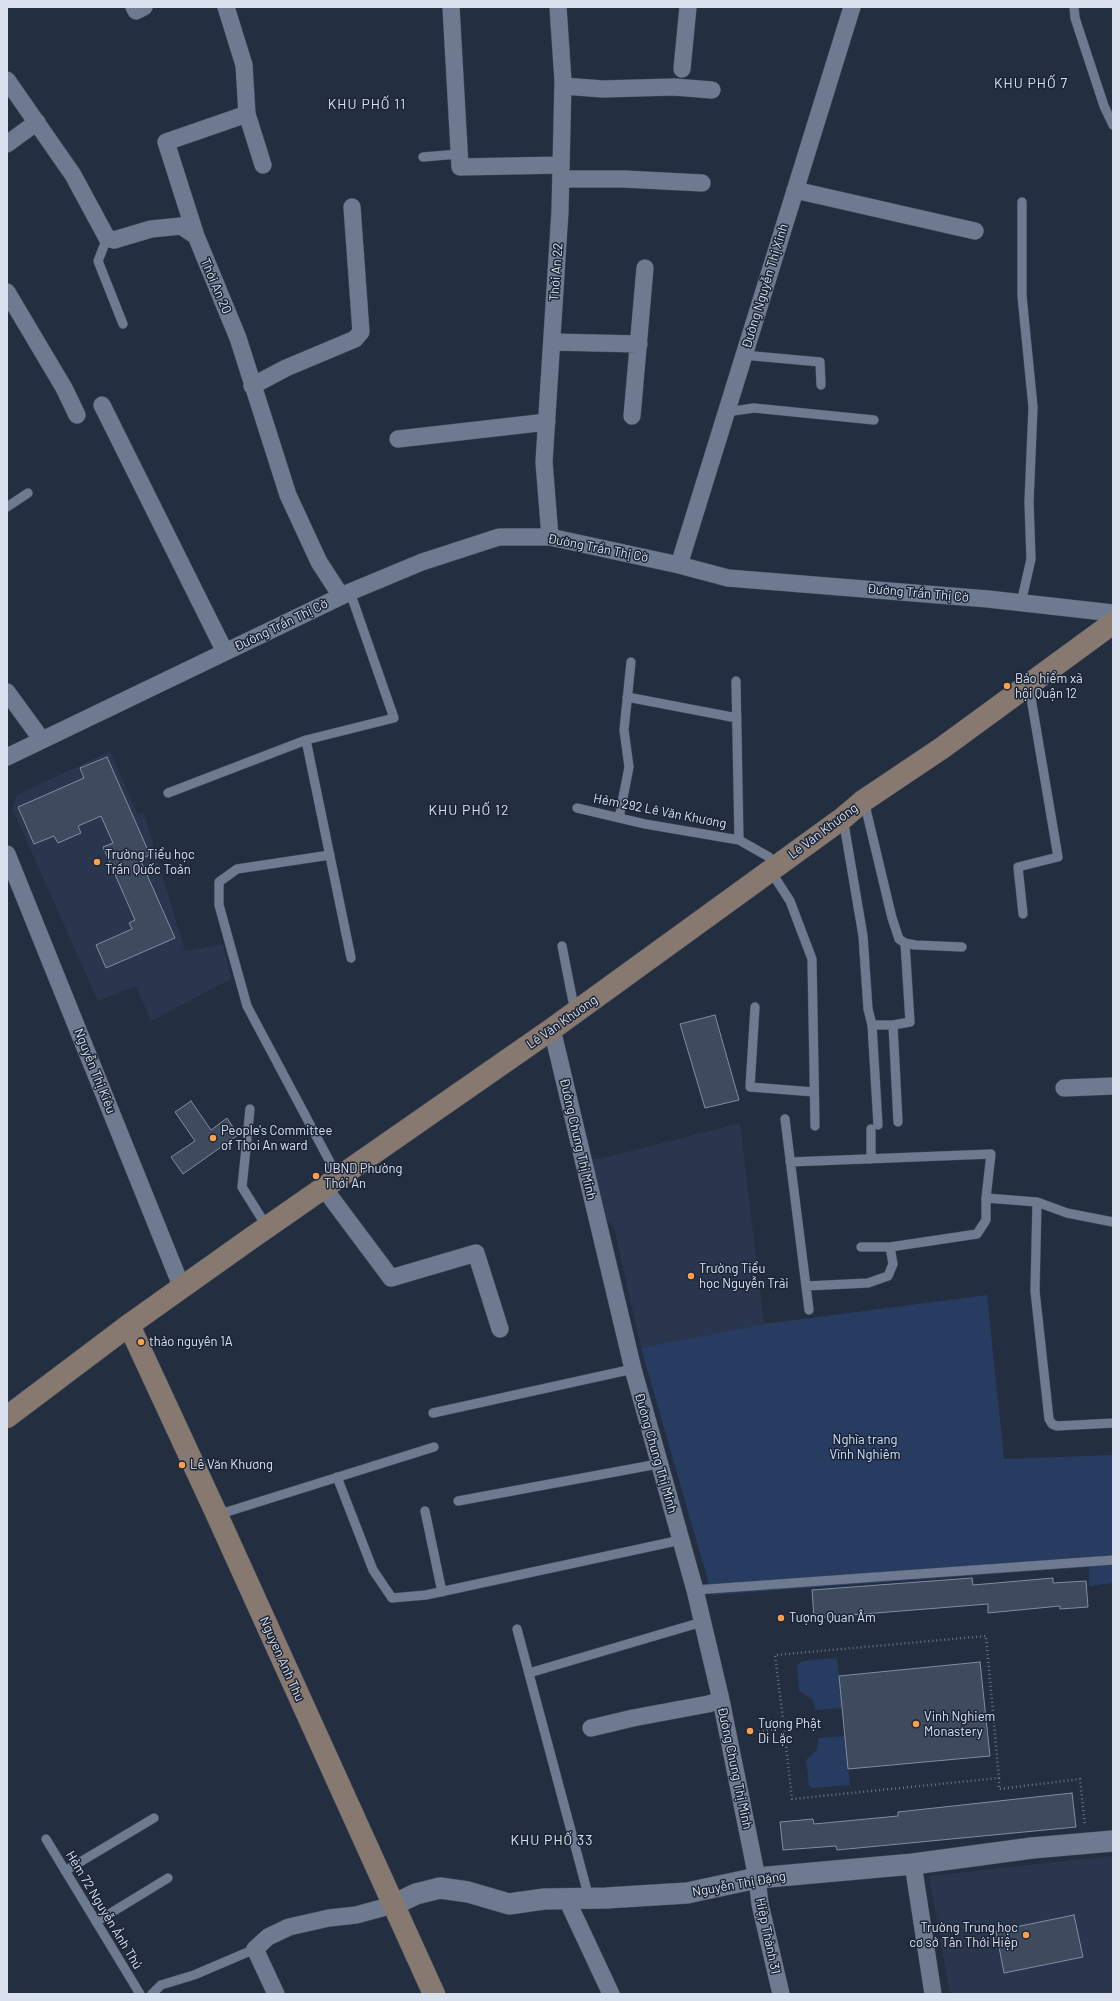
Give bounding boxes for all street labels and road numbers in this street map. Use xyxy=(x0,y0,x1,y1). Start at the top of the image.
street label: Đường Nguyễn Thị Xinh xyxy=(739,222,791,350)
street label: Thới An 22 xyxy=(546,242,566,302)
street label: Thới An 20 xyxy=(197,256,235,316)
street label: Đường Trần Thị Cờ xyxy=(546,531,650,565)
street label: Đường Trần Thị Cờ xyxy=(866,581,970,605)
street label: Đường Trần Thị Cờ xyxy=(232,596,330,654)
street label: Hẻm 292 Lê Văn Khương xyxy=(592,790,728,832)
street label: Lê Văn Khương xyxy=(785,800,861,862)
street label: Lê Văn Khương xyxy=(524,992,600,1052)
street label: Nguyễn Thị Kiêu xyxy=(71,1026,119,1116)
street label: Đường Chung Thị Minh xyxy=(556,1077,600,1201)
street label: Đường Chung Thị Minh xyxy=(631,1391,681,1515)
street label: Nguyen Anh Thu xyxy=(256,1614,308,1704)
street label: Đường Chung Thị Minh xyxy=(714,1705,756,1831)
street label: Hẻm 72 Nguyễn Ảnh Thủ xyxy=(62,1848,146,1972)
street label: Nguyễn Thị Đặng xyxy=(691,1868,787,1900)
street label: Hiệp Thành 31 xyxy=(752,1897,784,1975)

